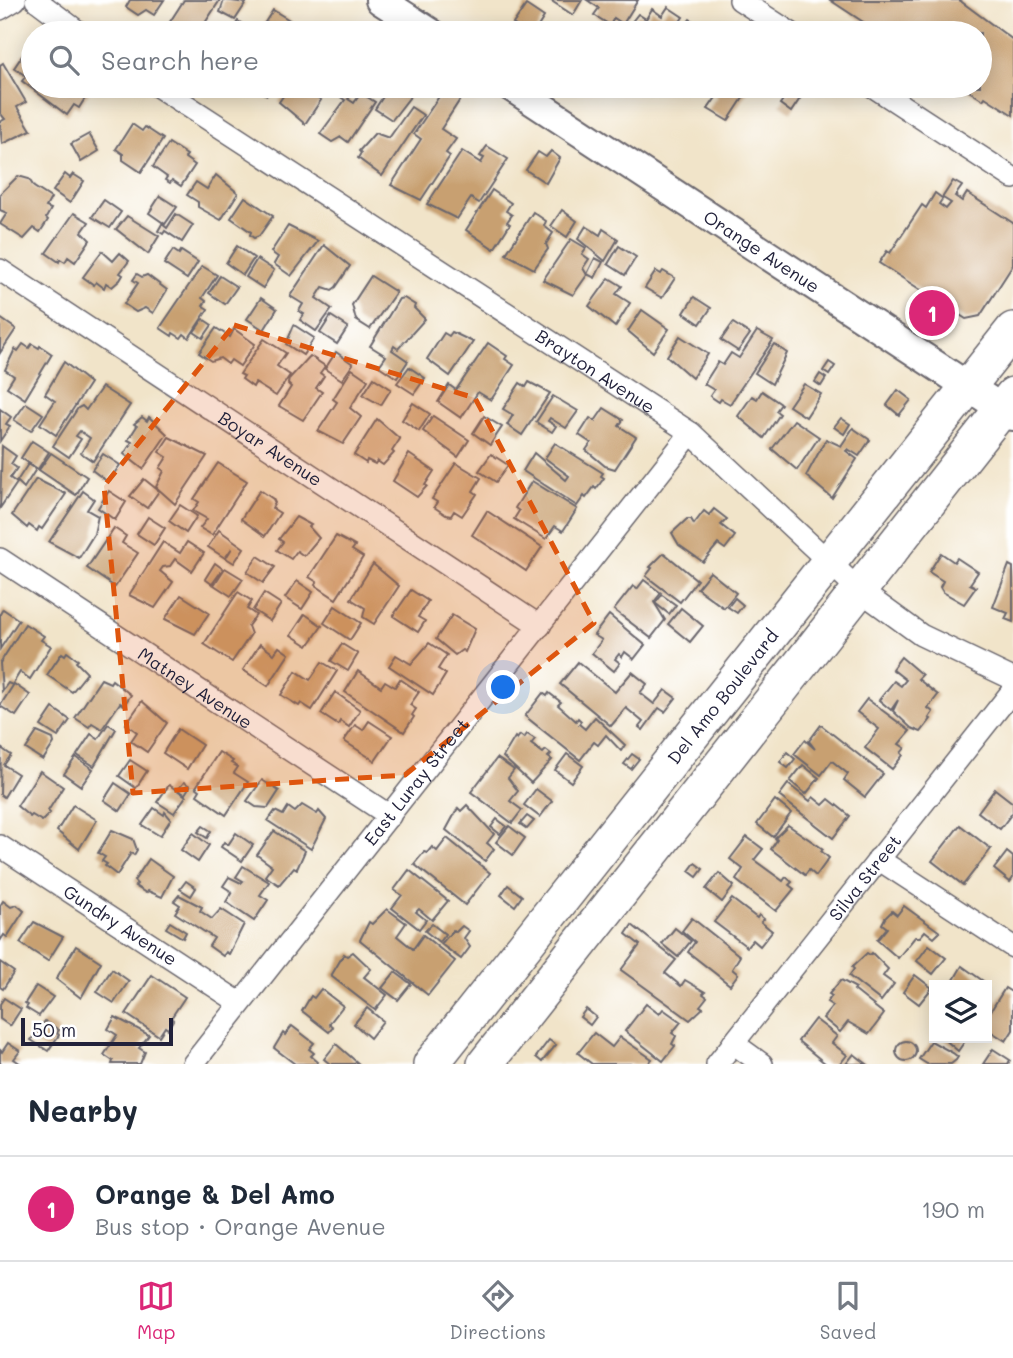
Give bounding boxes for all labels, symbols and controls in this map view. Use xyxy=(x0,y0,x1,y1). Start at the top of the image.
search box xyxy=(21,21,992,98)
icon: search xyxy=(45,41,83,79)
text: Search here xyxy=(101,43,259,77)
street label: Orange Avenue xyxy=(699,204,824,298)
pin: 1 xyxy=(909,287,955,339)
street label: Brayton Avenue xyxy=(531,323,660,419)
street label: Boyar Avenue xyxy=(214,405,327,491)
street label: Del Amo Boulevard xyxy=(661,624,783,769)
street label: Matney Avenue xyxy=(134,641,257,734)
your location xyxy=(486,670,520,704)
street label: East Luray Street xyxy=(358,713,474,850)
street label: Silva Street xyxy=(823,829,906,926)
street label: Gundry Avenue xyxy=(59,879,182,971)
map controls xyxy=(929,980,992,1043)
button: layers xyxy=(929,980,992,1043)
scale bar xyxy=(21,1015,173,1047)
text: 50 m xyxy=(32,1017,76,1042)
text: Nearby xyxy=(28,1090,138,1130)
text: Orange & Del Amo xyxy=(95,1177,335,1211)
text: 1 xyxy=(46,1194,56,1224)
text: 190 m xyxy=(921,1194,985,1224)
text: Bus stop · Orange Avenue xyxy=(95,1211,386,1241)
tab: Map xyxy=(137,1277,176,1344)
tab: Directions xyxy=(449,1277,546,1344)
tab: Saved xyxy=(820,1277,876,1344)

